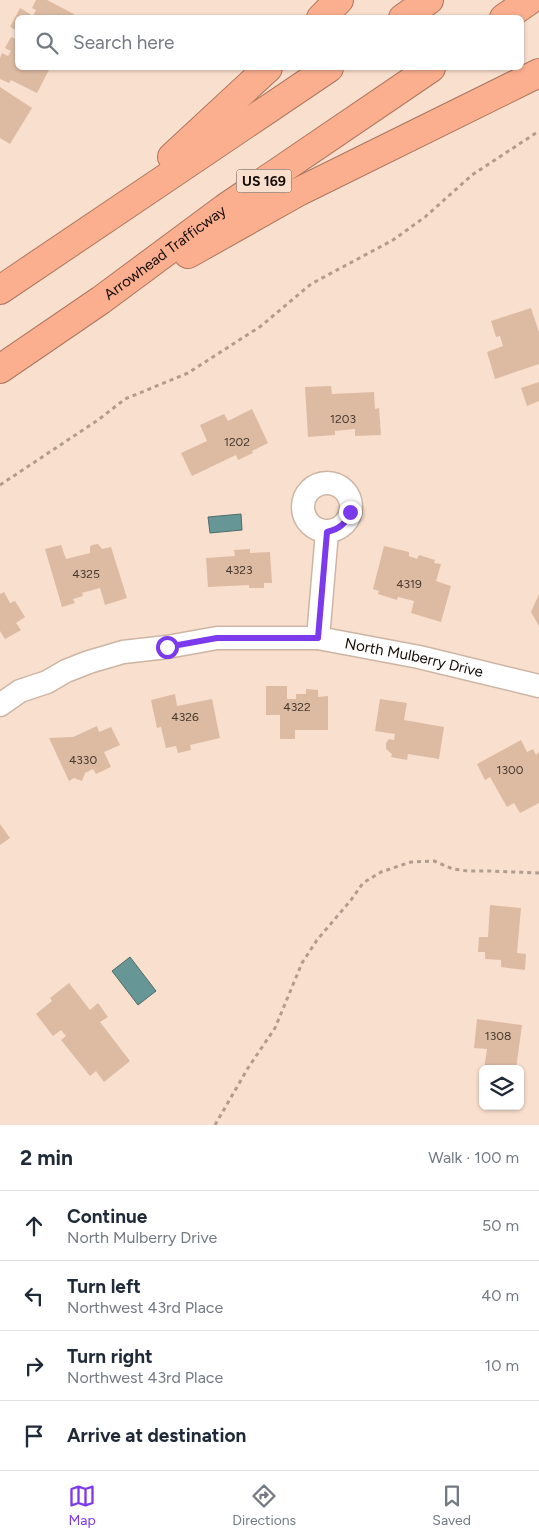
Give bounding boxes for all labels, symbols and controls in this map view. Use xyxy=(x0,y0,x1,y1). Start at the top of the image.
search box xyxy=(15,15,524,70)
icon: search xyxy=(33,29,61,57)
text: Search here xyxy=(73,31,175,54)
road number: US 169 xyxy=(236,170,292,192)
street label: Arrowhead Trafficway xyxy=(101,201,230,304)
house number: 1203 xyxy=(330,412,356,426)
house number: 1202 xyxy=(224,435,250,449)
route end xyxy=(339,501,362,524)
house number: 4323 xyxy=(225,563,253,577)
house number: 4325 xyxy=(72,567,100,581)
house number: 4319 xyxy=(396,577,422,591)
street label: North Mulberry Drive xyxy=(343,634,485,681)
route start xyxy=(156,636,179,659)
house number: 4322 xyxy=(283,700,311,714)
house number: 4326 xyxy=(171,710,199,724)
house number: 4330 xyxy=(69,753,97,767)
house number: 1300 xyxy=(497,763,524,777)
house number: 1308 xyxy=(485,1029,511,1043)
map controls xyxy=(479,1065,524,1110)
button: layers xyxy=(479,1065,524,1110)
text: 2 min xyxy=(20,1145,73,1170)
text: Walk · 100 m xyxy=(428,1148,519,1167)
text: Continue xyxy=(67,1205,147,1228)
icon: ahead xyxy=(20,1212,48,1240)
text: 50 m xyxy=(482,1216,519,1235)
text: North Mulberry Drive xyxy=(67,1228,217,1247)
text: Turn left xyxy=(67,1275,141,1298)
icon: left xyxy=(20,1282,48,1310)
text: 40 m xyxy=(481,1286,519,1305)
text: Northwest 43rd Place xyxy=(67,1298,223,1317)
text: Turn right xyxy=(67,1345,153,1368)
icon: right xyxy=(20,1352,48,1380)
text: 10 m xyxy=(485,1356,519,1375)
text: Northwest 43rd Place xyxy=(67,1368,223,1387)
icon: arrive xyxy=(20,1422,48,1450)
text: Arrive at destination xyxy=(67,1424,246,1447)
tab: Map xyxy=(68,1482,96,1529)
tab: Directions xyxy=(232,1482,296,1529)
tab: Saved xyxy=(432,1482,471,1529)

